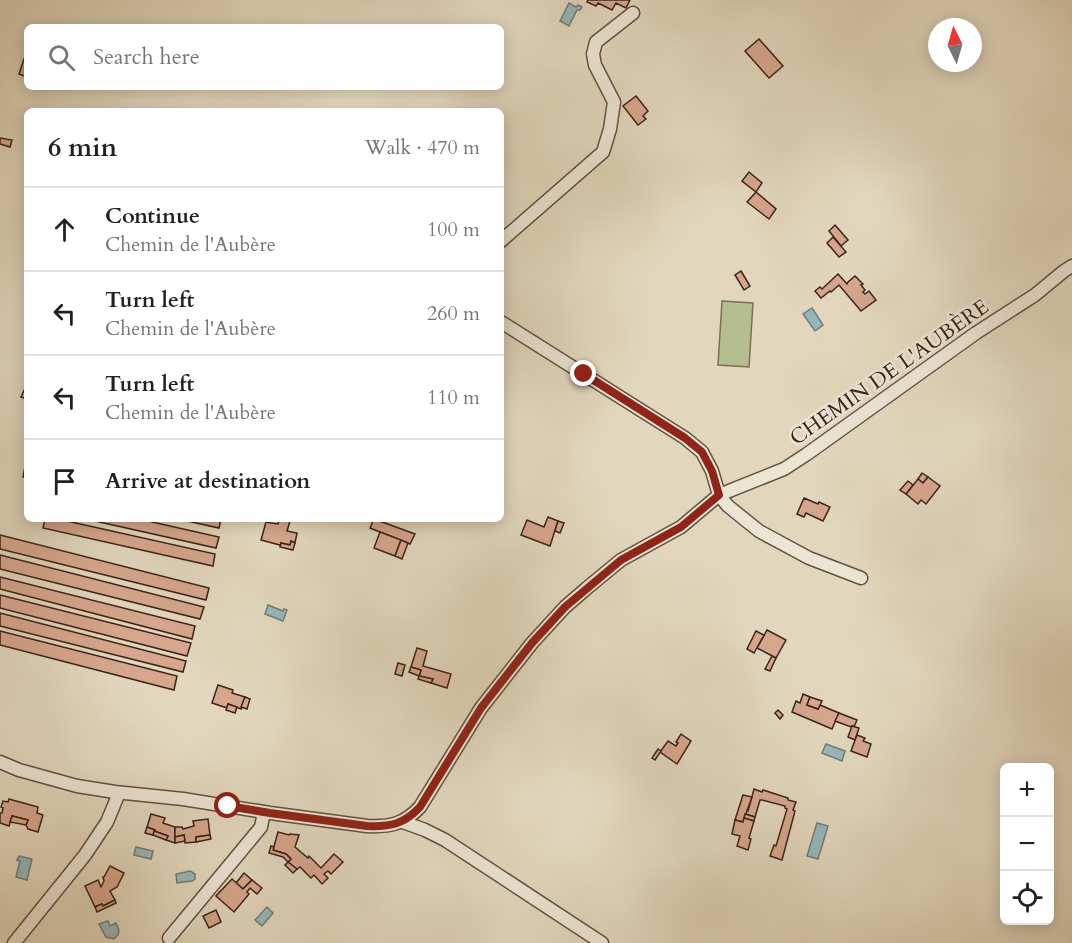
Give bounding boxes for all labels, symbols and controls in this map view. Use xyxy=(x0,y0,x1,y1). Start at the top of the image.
north arrow xyxy=(928,18,982,72)
search box xyxy=(24,24,504,90)
icon: search xyxy=(45,41,78,74)
text: Search here xyxy=(93,42,200,72)
text: 6 min xyxy=(48,130,117,165)
text: Walk · 470 m xyxy=(365,134,480,161)
text: Continue xyxy=(105,201,200,231)
icon: ahead xyxy=(48,213,81,246)
text: 100 m xyxy=(427,216,480,243)
text: Chemin de l'Aubère xyxy=(105,231,276,258)
text: Turn left xyxy=(105,285,194,315)
street label: CHEMIN DE L'AUBÈRE xyxy=(784,293,995,452)
icon: left xyxy=(48,297,81,330)
text: 260 m xyxy=(427,300,480,327)
text: Chemin de l'Aubère xyxy=(105,315,276,342)
route end xyxy=(570,360,596,386)
text: Turn left xyxy=(105,369,194,399)
icon: left xyxy=(48,381,81,414)
text: 110 m xyxy=(427,384,480,411)
text: Chemin de l'Aubère xyxy=(105,399,276,426)
icon: arrive xyxy=(48,465,81,498)
text: Arrive at destination xyxy=(105,466,310,496)
map controls xyxy=(1000,763,1054,925)
button: + xyxy=(1000,763,1054,817)
route start xyxy=(214,792,240,818)
button: − xyxy=(1000,817,1054,871)
button: locate xyxy=(1000,871,1054,925)

